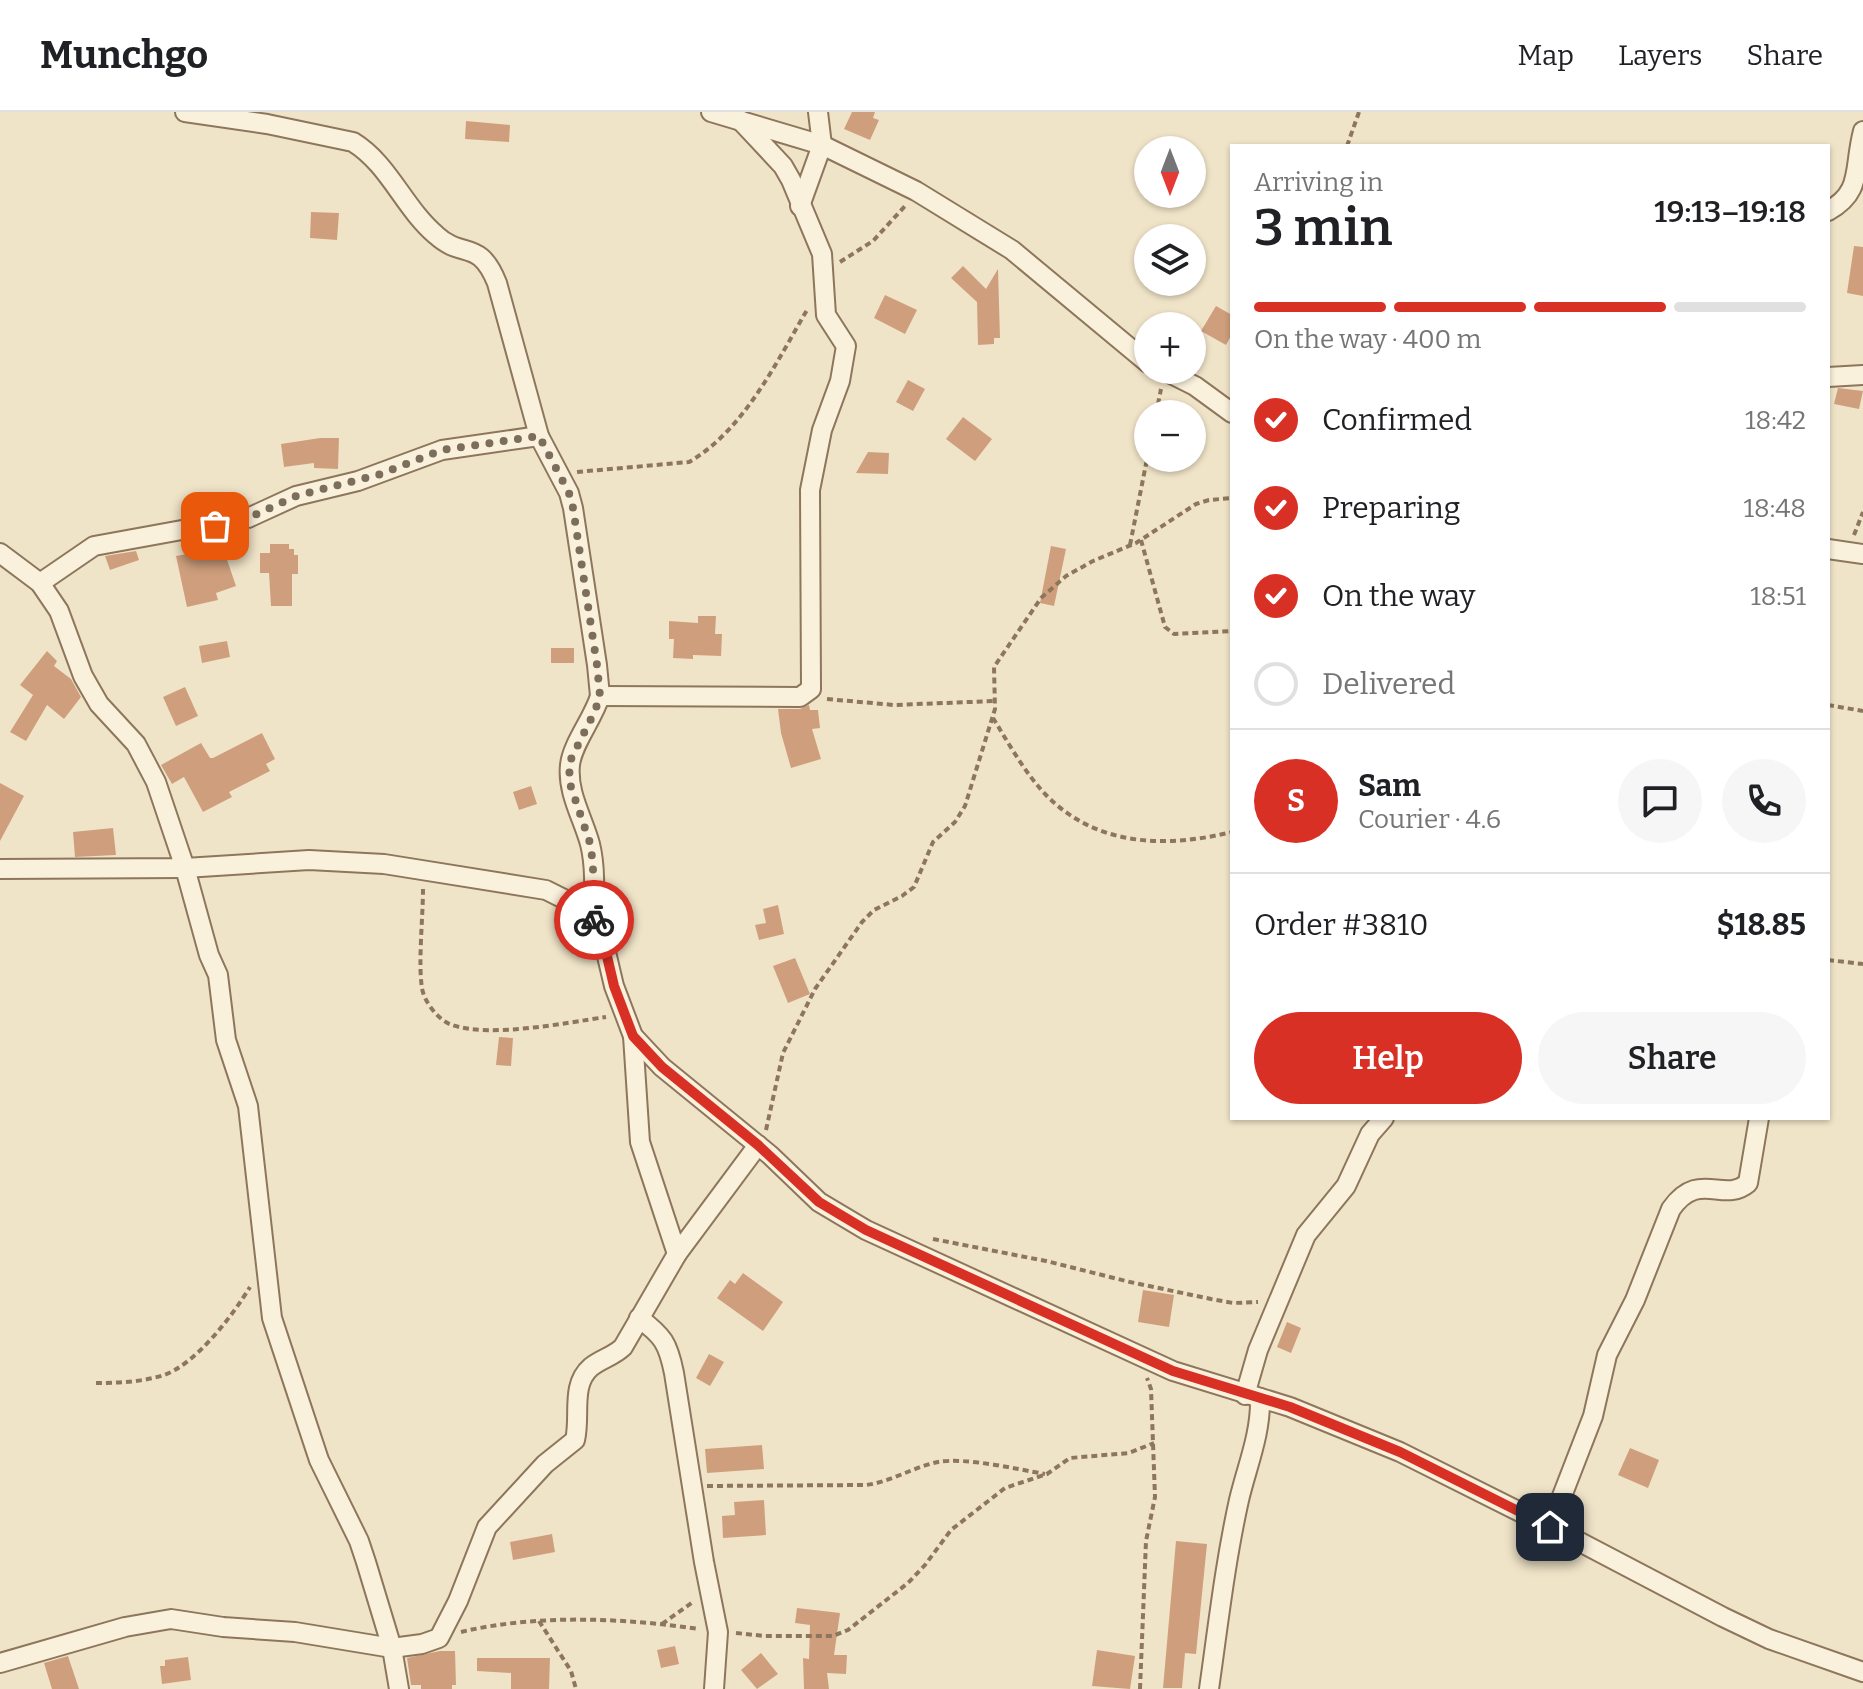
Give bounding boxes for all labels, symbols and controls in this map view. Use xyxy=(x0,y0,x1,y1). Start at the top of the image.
text: Munchgo xyxy=(40,32,208,78)
text: Map xyxy=(1517,39,1574,72)
text: Layers xyxy=(1618,39,1702,72)
text: Share xyxy=(1746,39,1823,72)
north arrow xyxy=(1134,136,1206,208)
map controls xyxy=(1134,136,1206,472)
text: Arriving in xyxy=(1254,167,1383,198)
text: 19:13–19:18 xyxy=(1654,194,1806,230)
text: 3 min xyxy=(1254,196,1393,259)
button: layers xyxy=(1134,224,1206,296)
button: + xyxy=(1134,312,1206,384)
text: On the way · 400 m xyxy=(1254,324,1481,355)
icon: check xyxy=(1254,398,1298,442)
button: − xyxy=(1134,400,1206,472)
text: Confirmed xyxy=(1322,402,1472,438)
text: 18:42 xyxy=(1745,405,1806,436)
icon: check xyxy=(1254,486,1298,530)
text: Preparing xyxy=(1322,490,1460,526)
pin xyxy=(181,492,249,560)
text: 18:48 xyxy=(1744,493,1806,524)
icon: bag xyxy=(193,504,237,548)
icon: check xyxy=(1254,574,1298,618)
text: On the way xyxy=(1322,578,1475,614)
text: 18:51 xyxy=(1750,581,1806,612)
text: Delivered xyxy=(1322,666,1455,702)
button: chat xyxy=(1618,759,1702,843)
button: phone xyxy=(1722,759,1806,843)
text: Sam xyxy=(1358,768,1421,804)
text: S xyxy=(1287,783,1305,819)
text: Courier · 4.6 xyxy=(1358,804,1501,835)
courier xyxy=(554,880,634,960)
icon: bike xyxy=(572,898,616,942)
text: Order #3810 xyxy=(1254,907,1428,943)
text: $18.85 xyxy=(1717,907,1806,943)
button: Help xyxy=(1254,1012,1522,1104)
button: Share xyxy=(1538,1012,1806,1104)
pin xyxy=(1516,1493,1584,1561)
icon: home xyxy=(1528,1505,1572,1549)

